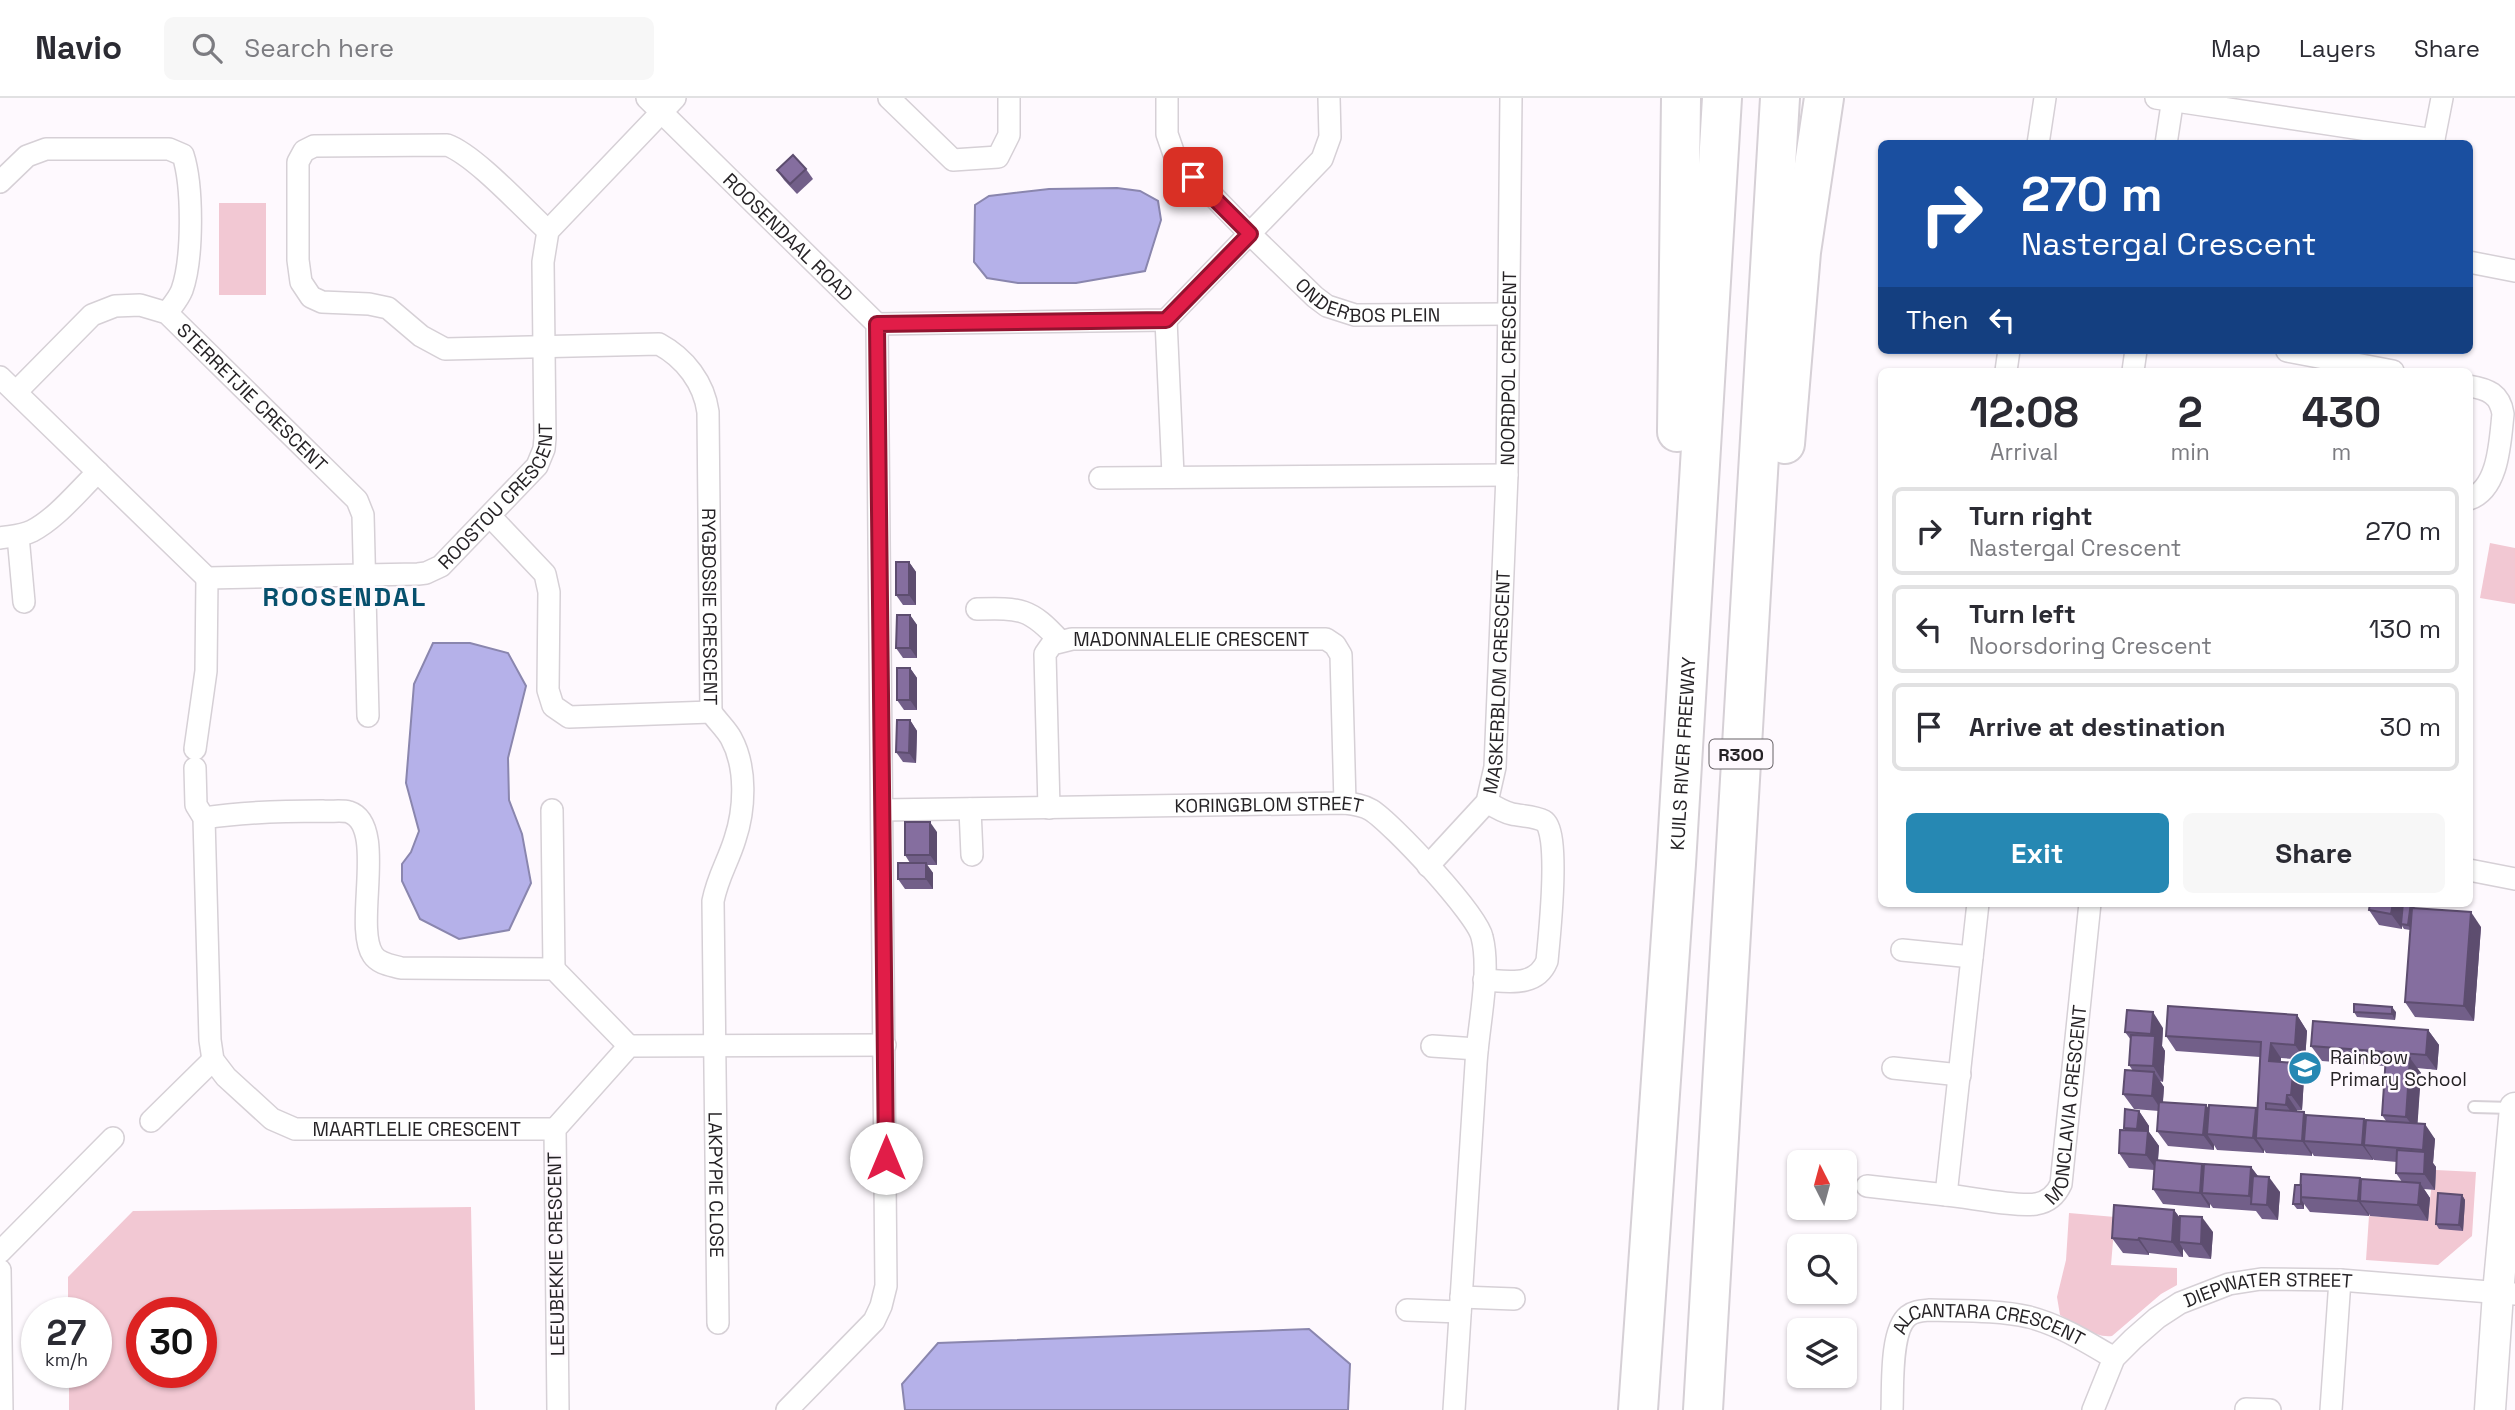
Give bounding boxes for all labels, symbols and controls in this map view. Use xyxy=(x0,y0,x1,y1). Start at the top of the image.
search box xyxy=(164,17,654,80)
text: Navio xyxy=(35,27,122,69)
icon: search xyxy=(188,29,226,67)
text: Search here xyxy=(244,31,394,65)
text: Map xyxy=(2211,33,2261,64)
text: Layers xyxy=(2299,33,2376,64)
text: Share xyxy=(2414,33,2480,64)
pin xyxy=(1163,147,1223,207)
icon: arrive xyxy=(1174,158,1212,196)
text: 270 m xyxy=(2021,163,2163,225)
street label: ROOSENDAAL ROAD xyxy=(718,167,859,306)
icon: right xyxy=(1906,168,1997,259)
text: Nastergal Crescent xyxy=(2021,224,2316,264)
street label: NOORDPOL CRESCENT xyxy=(1495,271,1522,466)
street label: ONDERBOS PLEIN xyxy=(1290,272,1440,328)
icon: left xyxy=(1983,301,2021,339)
text: Then xyxy=(1906,303,1969,337)
street label: STERRETJIE CRESCENT xyxy=(172,317,333,477)
text: 12:08 xyxy=(1970,386,2079,439)
text: 2 xyxy=(2178,386,2203,439)
text: 430 xyxy=(2302,386,2381,439)
street label: ROOSTOU CRESCENT xyxy=(432,423,558,574)
text: Arrival xyxy=(1990,437,2058,467)
text: min xyxy=(2170,437,2210,467)
text: m xyxy=(2332,437,2351,467)
text: Turn right xyxy=(1969,499,2093,533)
street label: RYGBOSSIE CRESCENT xyxy=(696,508,723,706)
icon: right xyxy=(1910,512,1948,550)
text: 270 m xyxy=(2365,514,2441,548)
text: Nastergal Crescent xyxy=(1969,533,2181,563)
street label: MASKERBLOM CRESCENT xyxy=(1477,570,1516,796)
district label: ROOSENDAL xyxy=(263,580,427,614)
text: Turn left xyxy=(1969,597,2076,631)
icon: left xyxy=(1910,610,1948,648)
text: 130 m xyxy=(2369,612,2441,646)
street label: MADONNALELIE CRESCENT xyxy=(1073,627,1309,652)
text: Noorsdoring Crescent xyxy=(1969,631,2212,661)
street label: KUILS RIVER FREEWAY xyxy=(1664,656,1701,851)
icon: arrive xyxy=(1910,708,1948,746)
text: Arrive at destination xyxy=(1969,710,2226,744)
text: 30 m xyxy=(2380,710,2441,744)
road number: R300 xyxy=(1710,740,1772,768)
street label: KORINGBLOM STREET xyxy=(1174,790,1366,818)
button: Exit xyxy=(1906,813,2169,893)
button: Share xyxy=(2183,813,2445,893)
street label: MONCLAVIA CRESCENT xyxy=(2039,1004,2092,1210)
place label: Rainbow Primary School xyxy=(2330,1045,2467,1092)
school or university icon: Rainbow Primary School xyxy=(2286,1049,2324,1087)
street label: LAKPYPIE CLOSE xyxy=(703,1112,730,1258)
street label: MAARTLELIE CRESCENT xyxy=(312,1117,521,1142)
position arrow xyxy=(849,1121,923,1195)
north arrow xyxy=(1787,1150,1857,1220)
map controls xyxy=(1787,1150,1857,1388)
street label: LEEUBEKKIE CRESCENT xyxy=(542,1152,570,1356)
button: search xyxy=(1787,1234,1857,1304)
street label: DIEPWATER STREET xyxy=(2180,1266,2354,1313)
speed limit sign: 30 xyxy=(126,1297,217,1388)
text: ALCANTARA CRESCENT xyxy=(1886,1297,2089,1351)
text: 27 xyxy=(47,1311,86,1355)
button: layers xyxy=(1787,1318,1857,1388)
street label: ALCANTARA CRESCENT xyxy=(1893,1331,2095,1357)
text: km/h xyxy=(45,1348,88,1371)

